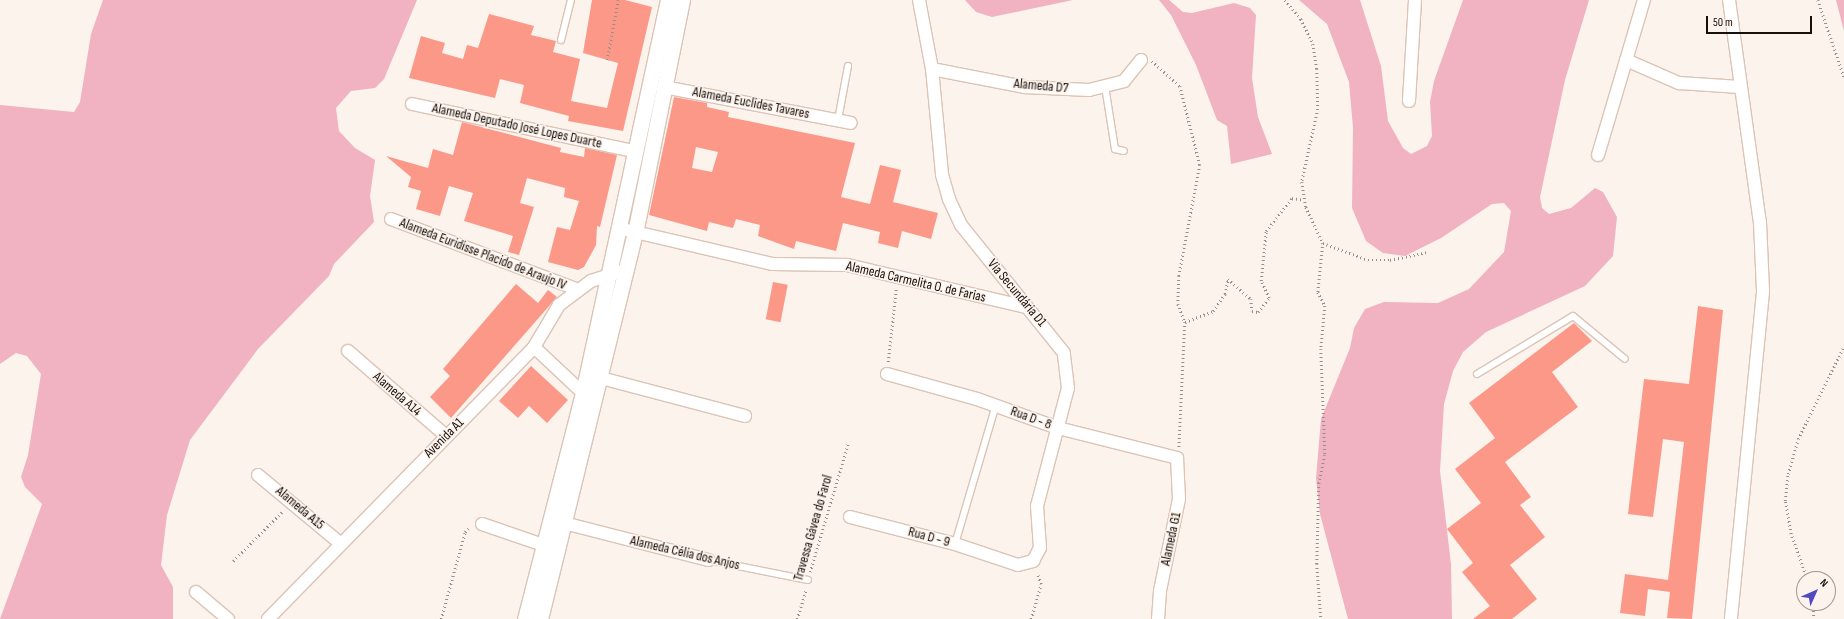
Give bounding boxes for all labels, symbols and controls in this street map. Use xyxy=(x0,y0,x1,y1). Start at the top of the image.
scale bar xyxy=(1708,8,1814,34)
text: 50 m xyxy=(1713,15,1733,30)
street label: Alameda D7 xyxy=(1013,75,1069,97)
street label: Alameda Euclides Tavares xyxy=(691,83,811,123)
street label: Alameda Deputado José Lopes Duarte xyxy=(431,100,603,152)
street label: Alameda Euridisse Placido de Araujo IV xyxy=(397,214,569,294)
street label: Via Secundária D1 xyxy=(984,256,1050,330)
street label: Alameda Carmelita O. de Farias xyxy=(845,258,987,306)
street label: Alameda A14 xyxy=(369,368,425,420)
street label: Rua D - 8 xyxy=(1008,403,1054,433)
street label: Avenida A1 xyxy=(421,415,467,461)
street label: Travessa Gávea do Farol xyxy=(790,473,836,583)
street label: Alameda A15 xyxy=(272,483,328,533)
street label: Alameda G1 xyxy=(1157,511,1185,567)
street label: Rua D - 9 xyxy=(906,523,952,551)
street label: Alameda Célia dos Anjos xyxy=(628,532,742,574)
north arrow xyxy=(1796,571,1836,611)
text: N xyxy=(1817,576,1831,590)

